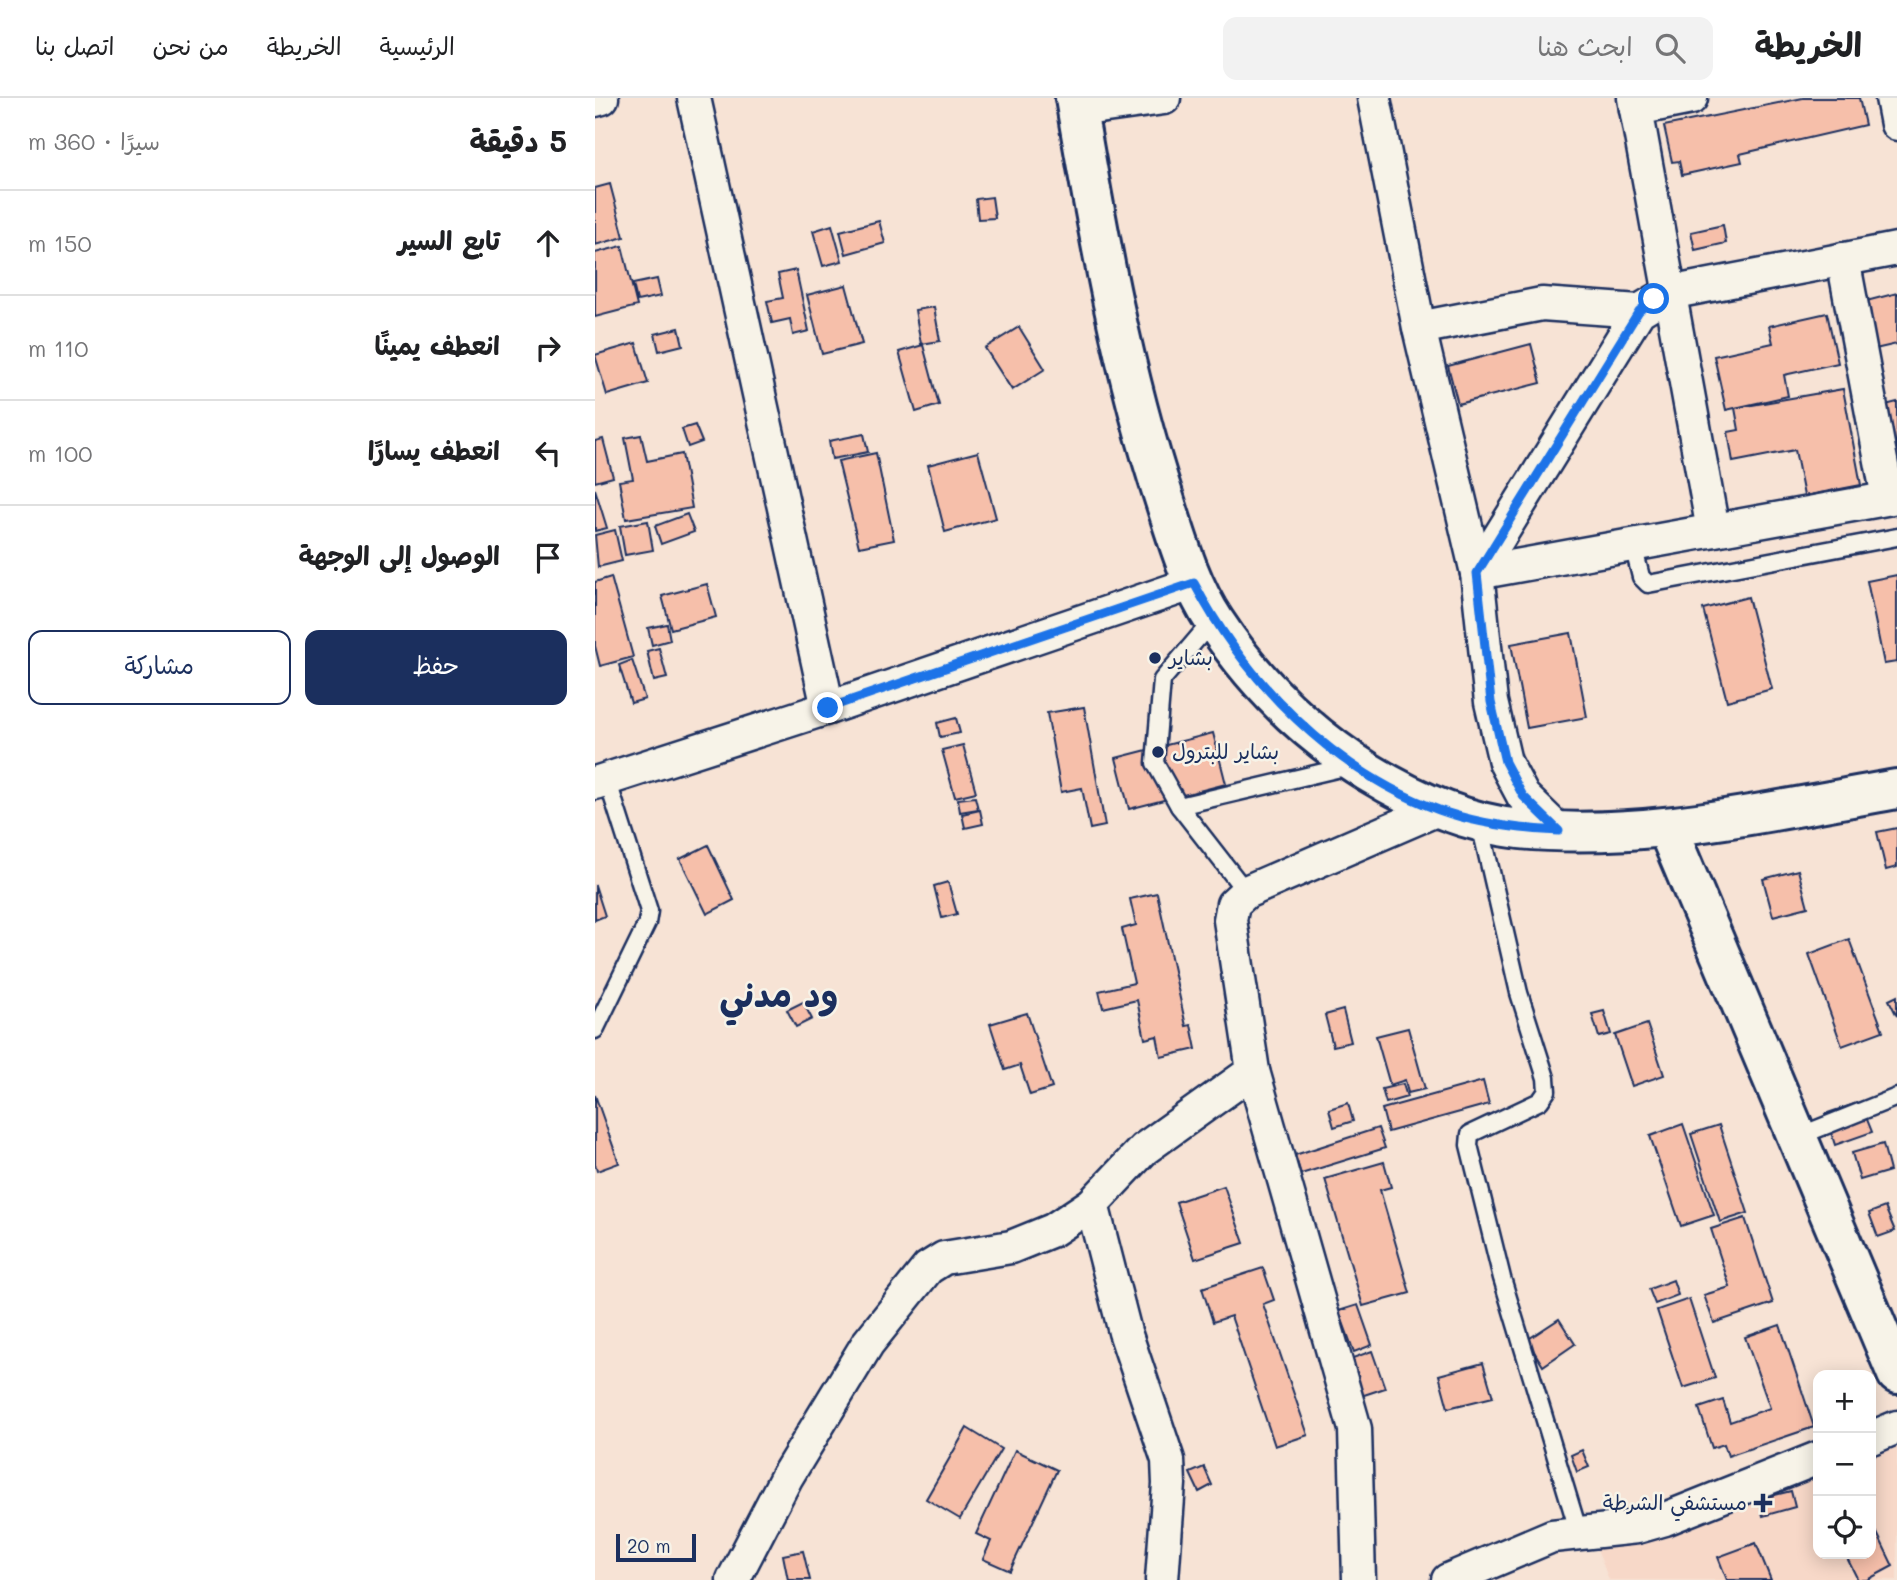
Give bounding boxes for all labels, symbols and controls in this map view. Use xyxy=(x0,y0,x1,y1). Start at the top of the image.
search box xyxy=(1223,17,1713,80)
text: الخريطة xyxy=(1755,22,1862,65)
text: ابحث هنا xyxy=(1537,29,1633,63)
icon: search xyxy=(1651,29,1689,67)
text: اتصل بنا xyxy=(35,30,114,61)
text: من نحن xyxy=(152,30,229,61)
text: الخريطة xyxy=(267,30,342,61)
text: الرئيسية xyxy=(380,30,455,61)
text: 5 دقيقة xyxy=(469,120,567,160)
text: سيرًا · 360 m xyxy=(28,126,160,156)
text: تابع السير xyxy=(398,223,500,257)
icon: ahead xyxy=(529,224,567,262)
text: 150 m xyxy=(28,228,92,258)
route start xyxy=(1638,283,1669,314)
text: انعطف يمينًا xyxy=(375,328,500,362)
icon: right xyxy=(529,329,567,367)
text: 110 m xyxy=(28,333,88,363)
text: انعطف يسارًا xyxy=(368,433,500,467)
icon: left xyxy=(529,434,567,472)
text: 100 m xyxy=(28,438,92,468)
text: الوصول إلى الوجهة xyxy=(298,538,500,572)
icon: arrive xyxy=(529,539,567,577)
button: مشاركة xyxy=(28,630,291,705)
button: حفظ xyxy=(305,630,567,705)
place label: بشاير xyxy=(1167,643,1213,671)
marker: بشاير xyxy=(1147,650,1163,666)
route end xyxy=(812,692,843,723)
place label: بشاير للبترول xyxy=(1172,737,1279,765)
marker: بشاير للبترول xyxy=(1150,744,1166,760)
district label: ود مدني xyxy=(720,970,838,1026)
map controls xyxy=(1813,1370,1876,1559)
button: + xyxy=(1813,1370,1876,1433)
button: − xyxy=(1813,1433,1876,1496)
place label: مستشفي الشرطة xyxy=(1603,1488,1747,1522)
marker: مستشفي الشرطة xyxy=(1753,1493,1773,1513)
button: locate xyxy=(1813,1496,1876,1559)
scale bar xyxy=(616,1531,697,1563)
text: 20 m xyxy=(627,1533,671,1558)

